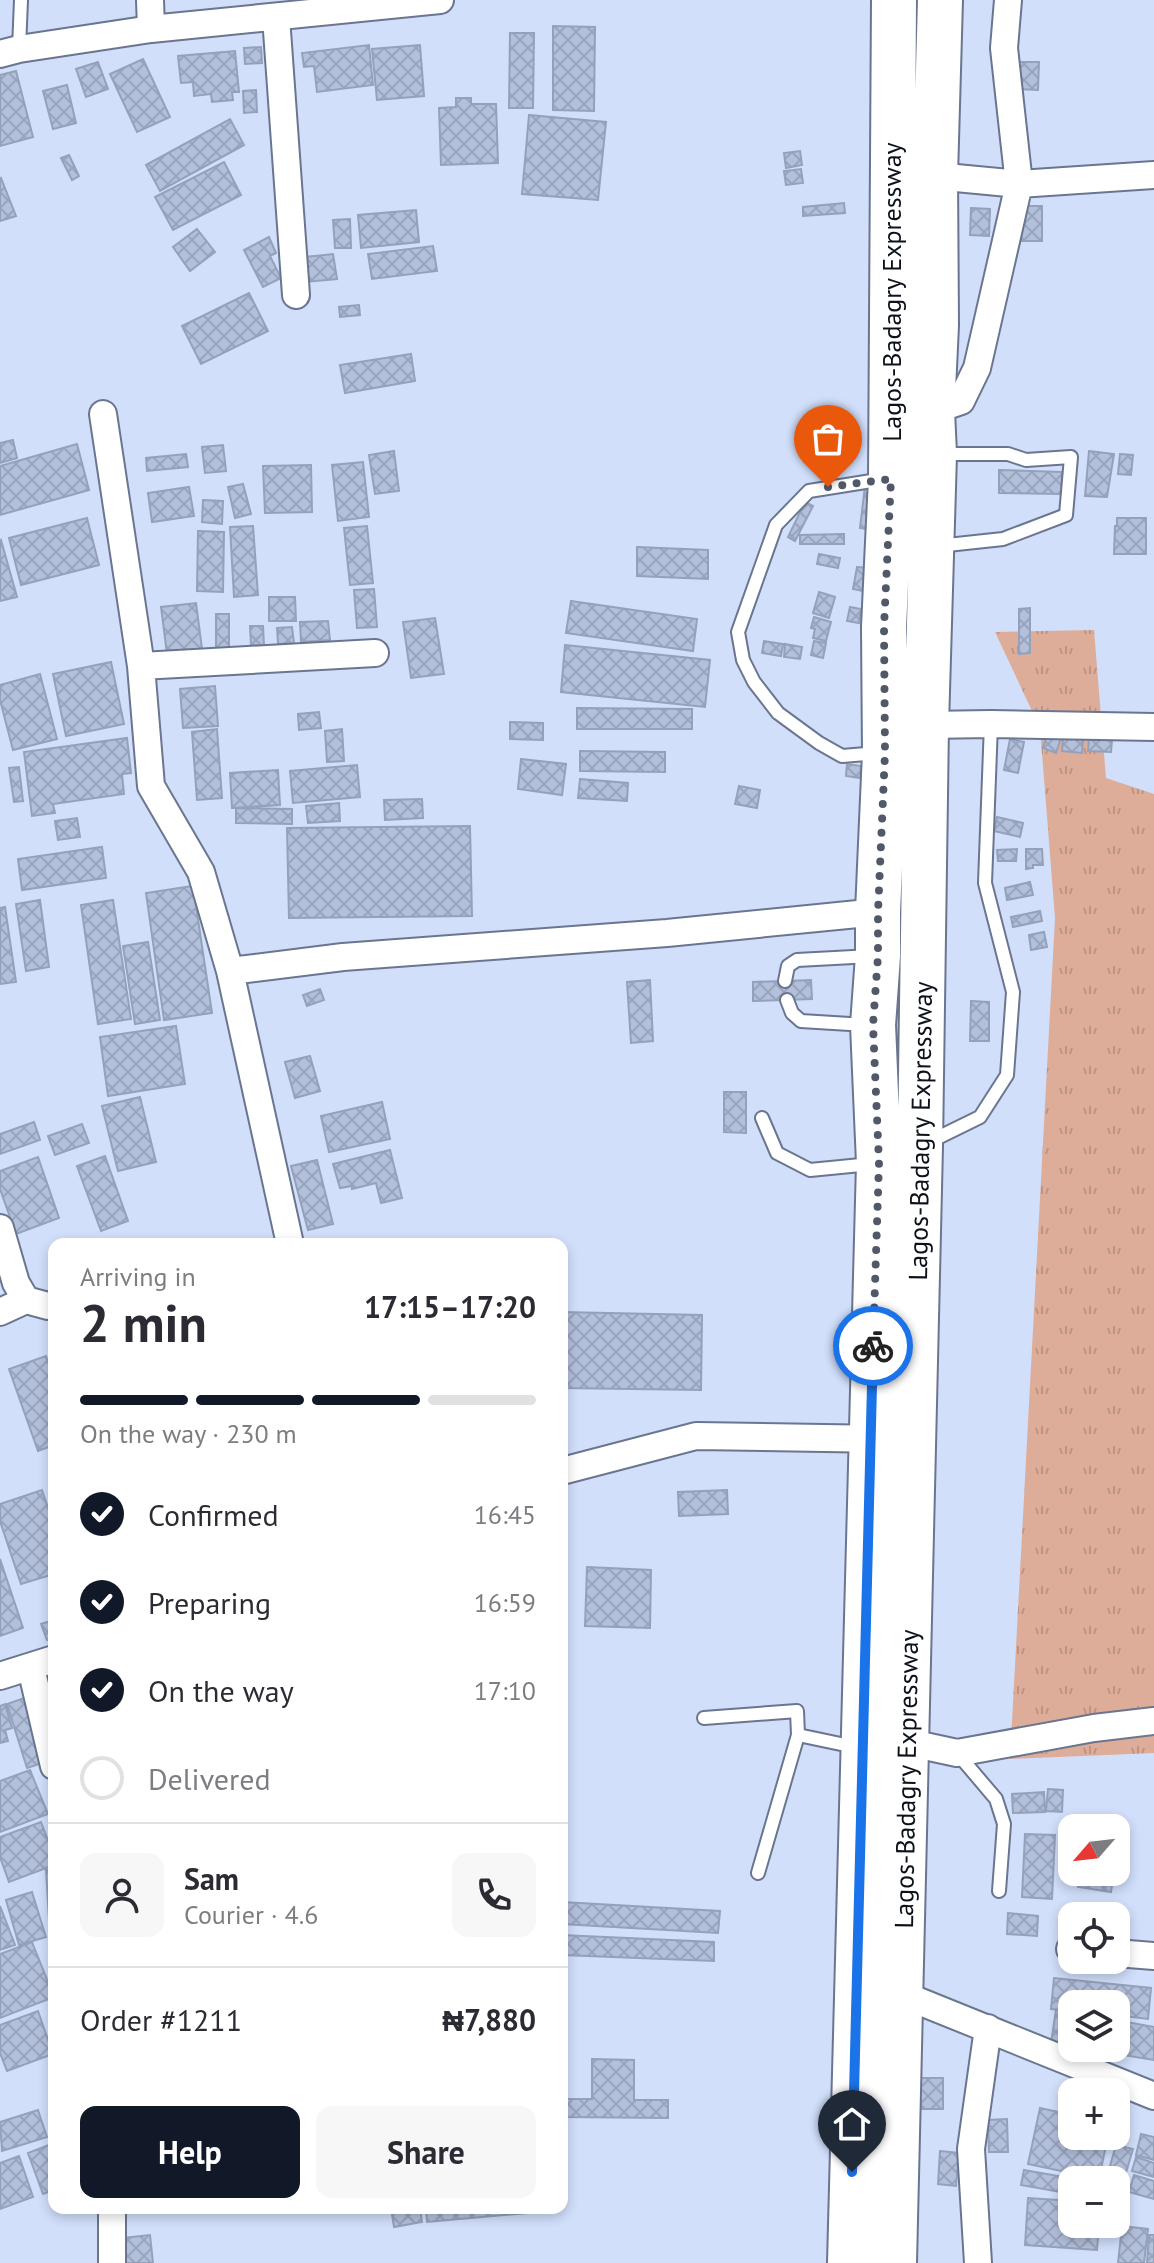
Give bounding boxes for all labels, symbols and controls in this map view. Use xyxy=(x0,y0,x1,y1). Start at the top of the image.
street label: Lagos-Badagry Expressway xyxy=(875,142,908,442)
pin xyxy=(794,405,862,487)
icon: bag xyxy=(806,417,850,461)
street label: Lagos-Badagry Expressway xyxy=(901,981,939,1281)
text: Arriving in xyxy=(80,1260,196,1293)
text: 17:15–17:20 xyxy=(364,1287,536,1326)
text: 2 min xyxy=(80,1289,207,1356)
courier xyxy=(833,1306,913,1386)
icon: bike xyxy=(851,1324,895,1368)
text: On the way · 230 m xyxy=(80,1417,297,1450)
icon: check xyxy=(80,1492,124,1536)
text: Confirmed xyxy=(148,1495,279,1534)
text: 16:45 xyxy=(474,1498,536,1531)
icon: check xyxy=(80,1580,124,1624)
text: Preparing xyxy=(148,1583,271,1622)
text: 16:59 xyxy=(474,1586,536,1619)
street label: Lagos-Badagry Expressway xyxy=(887,1629,925,1929)
icon: check xyxy=(80,1668,124,1712)
text: On the way xyxy=(148,1671,294,1710)
text: 17:10 xyxy=(474,1674,536,1707)
text: Delivered xyxy=(148,1759,271,1798)
north arrow xyxy=(1058,1814,1130,1886)
map controls xyxy=(1058,1814,1130,2238)
button: person xyxy=(80,1853,164,1937)
button: phone xyxy=(452,1853,536,1937)
text: Sam xyxy=(184,1859,239,1898)
text: Courier · 4.6 xyxy=(184,1898,318,1931)
button: locate xyxy=(1058,1902,1130,1974)
button: layers xyxy=(1058,1990,1130,2062)
text: Order #1211 xyxy=(80,2000,242,2039)
text: ₦7,880 xyxy=(442,2000,536,2039)
button: + xyxy=(1058,2078,1130,2150)
pin xyxy=(818,2090,886,2172)
icon: home xyxy=(830,2102,874,2146)
button: Help xyxy=(80,2106,300,2198)
button: Share xyxy=(316,2106,536,2198)
button: − xyxy=(1058,2166,1130,2238)

